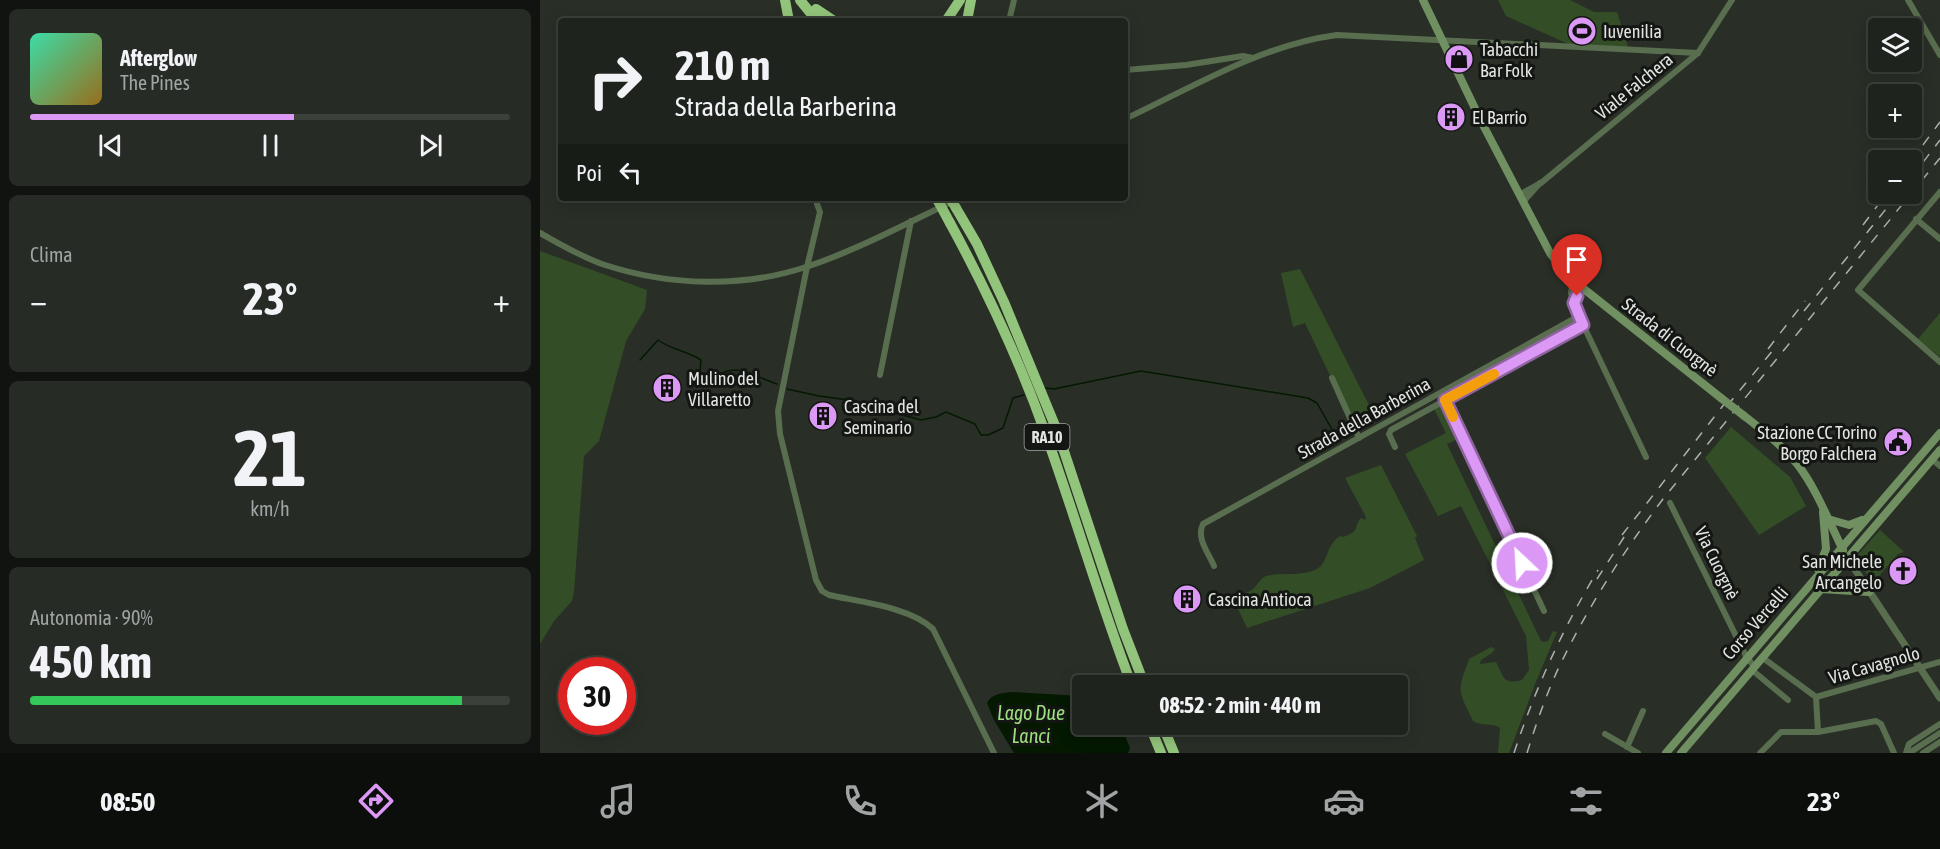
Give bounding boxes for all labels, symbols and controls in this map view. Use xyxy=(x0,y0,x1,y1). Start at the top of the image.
sports icon: Iuvenilia xyxy=(1566,15,1598,47)
map controls xyxy=(1868,18,1922,204)
button: layers xyxy=(1868,18,1922,72)
place label: Iuvenilia xyxy=(1603,21,1662,42)
place label: Tabacchi Bar Folk xyxy=(1480,39,1538,81)
text: 210 m xyxy=(675,41,770,89)
icon: right xyxy=(576,42,654,120)
shop icon: Tabacchi Bar Folk xyxy=(1443,43,1475,75)
text: Afterglow xyxy=(120,45,197,71)
street label: Viale Falchera xyxy=(1591,48,1677,124)
text: The Pines xyxy=(120,71,190,94)
button: + xyxy=(1868,84,1922,138)
text: Strada della Barberina xyxy=(675,91,897,122)
building icon: El Barrio xyxy=(1435,101,1467,133)
place label: El Barrio xyxy=(1472,107,1527,128)
icon: previous xyxy=(94,129,127,162)
icon: pause xyxy=(254,129,287,162)
icon: next xyxy=(414,129,447,162)
button: − xyxy=(1868,150,1922,204)
icon: left xyxy=(614,156,647,189)
text: Poi xyxy=(576,160,602,186)
pin xyxy=(1551,234,1602,296)
text: Clima xyxy=(30,243,73,266)
icon: arrive xyxy=(1560,243,1593,276)
text: 23° xyxy=(243,273,297,325)
text: − xyxy=(30,281,47,319)
text: + xyxy=(493,281,510,319)
street label: Strada di Cuorgnè xyxy=(1618,293,1722,381)
place label: Mulino del Villaretto xyxy=(688,368,759,410)
building icon: Mulino del Villaretto xyxy=(651,372,683,404)
street label: Strada della Barberina xyxy=(1294,373,1434,463)
place label: Cascina del Seminario xyxy=(844,396,919,438)
building icon: Cascina del Seminario xyxy=(807,400,839,432)
text: 21 xyxy=(233,413,307,503)
place label: Stazione CC Torino Borgo Falchera xyxy=(1757,422,1877,464)
road number: RA10 xyxy=(1024,424,1070,450)
public building icon: Stazione CC Torino Borgo Falchera xyxy=(1882,426,1914,458)
text: km/h xyxy=(250,497,290,520)
street label: Via Cuorgnè xyxy=(1690,523,1744,603)
position arrow xyxy=(1490,531,1554,595)
place label: San Michele Arcangelo xyxy=(1802,551,1882,593)
church icon: San Michele Arcangelo xyxy=(1887,555,1919,587)
street label: Corso Vercelli xyxy=(1718,582,1792,664)
building icon: Cascina Antioca xyxy=(1171,583,1203,615)
place label: Cascina Antioca xyxy=(1208,589,1312,610)
text: Autonomia · 90% xyxy=(30,606,153,629)
text: 450 km xyxy=(30,636,152,688)
street label: Via Cavagnolo xyxy=(1826,642,1922,688)
speed limit sign: 30 xyxy=(558,657,636,735)
text: 08:52 · 2 min · 440 m xyxy=(1159,692,1321,718)
water label: Lago Due Lanci xyxy=(997,701,1065,747)
icon: directions xyxy=(355,780,397,822)
icon: music xyxy=(597,780,639,822)
icon: phone xyxy=(839,780,881,822)
icon: climate xyxy=(1081,780,1123,822)
icon: car xyxy=(1323,780,1365,822)
icon: filters xyxy=(1565,780,1607,822)
text: 08:50 xyxy=(100,786,156,817)
text: 23° xyxy=(1807,786,1840,817)

